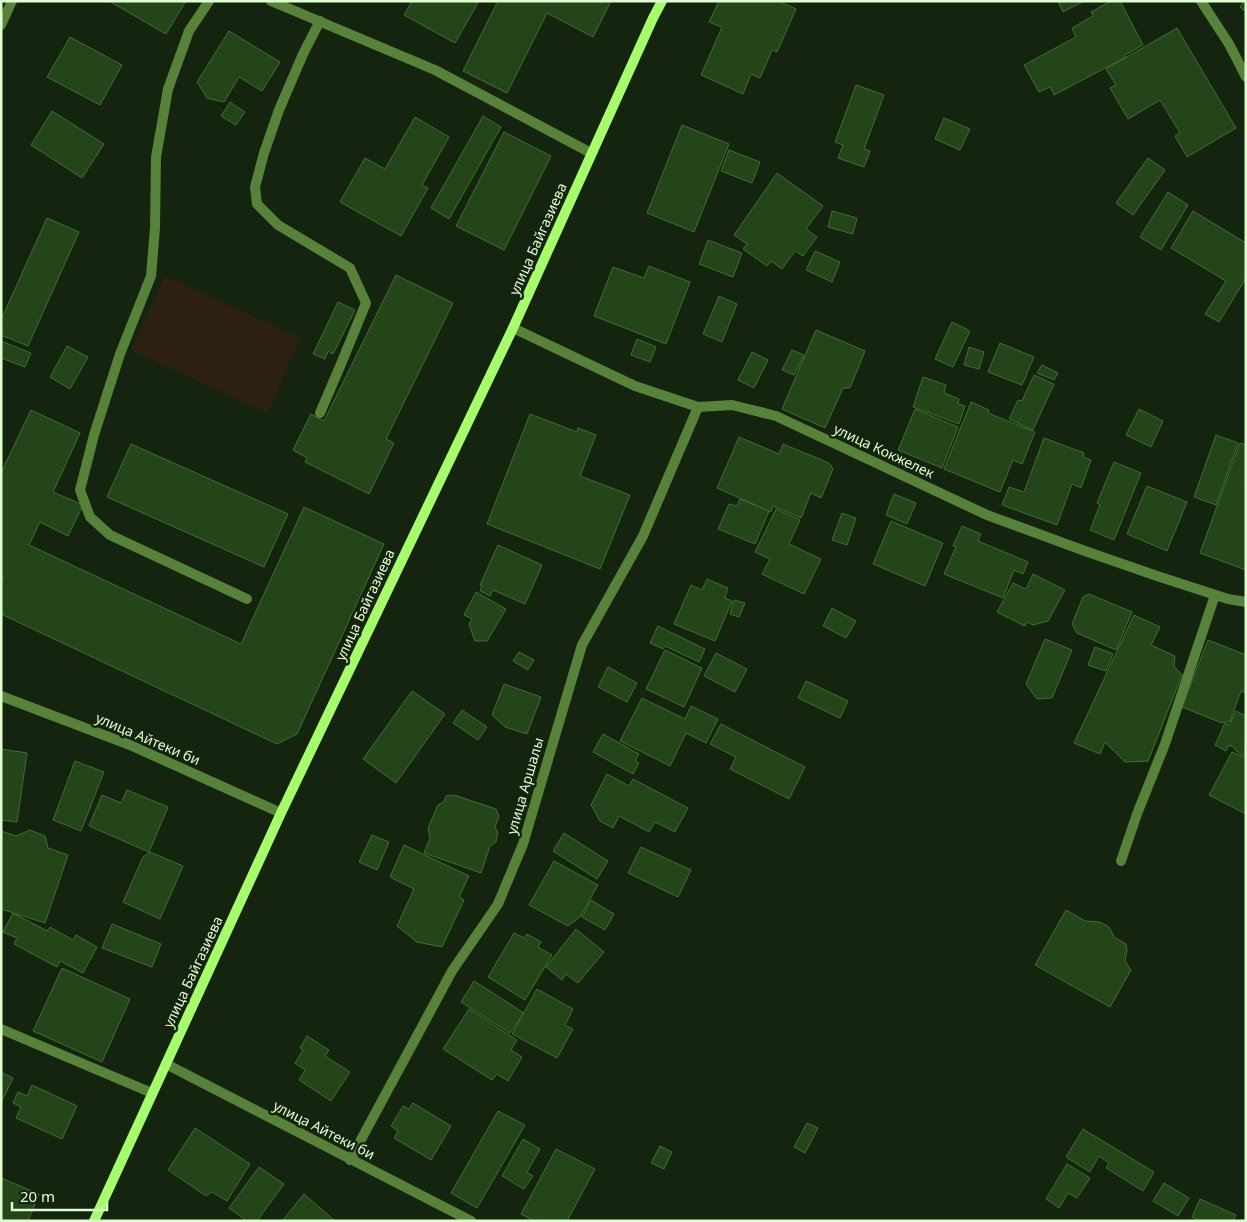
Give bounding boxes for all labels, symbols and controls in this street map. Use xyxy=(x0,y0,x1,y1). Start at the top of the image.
street label: улица Байгазиева xyxy=(504,180,571,298)
street label: улица Кокжелек xyxy=(831,419,938,482)
street label: улица Байгазиева xyxy=(330,546,399,664)
street label: улица Айтеки би xyxy=(93,708,203,769)
street label: улица Аршалы xyxy=(502,735,547,837)
street label: улица Байгазиева xyxy=(158,913,227,1031)
street label: улица Айтеки би xyxy=(270,1096,378,1163)
scale bar xyxy=(12,1180,108,1212)
text: 20 m xyxy=(20,1186,55,1206)

